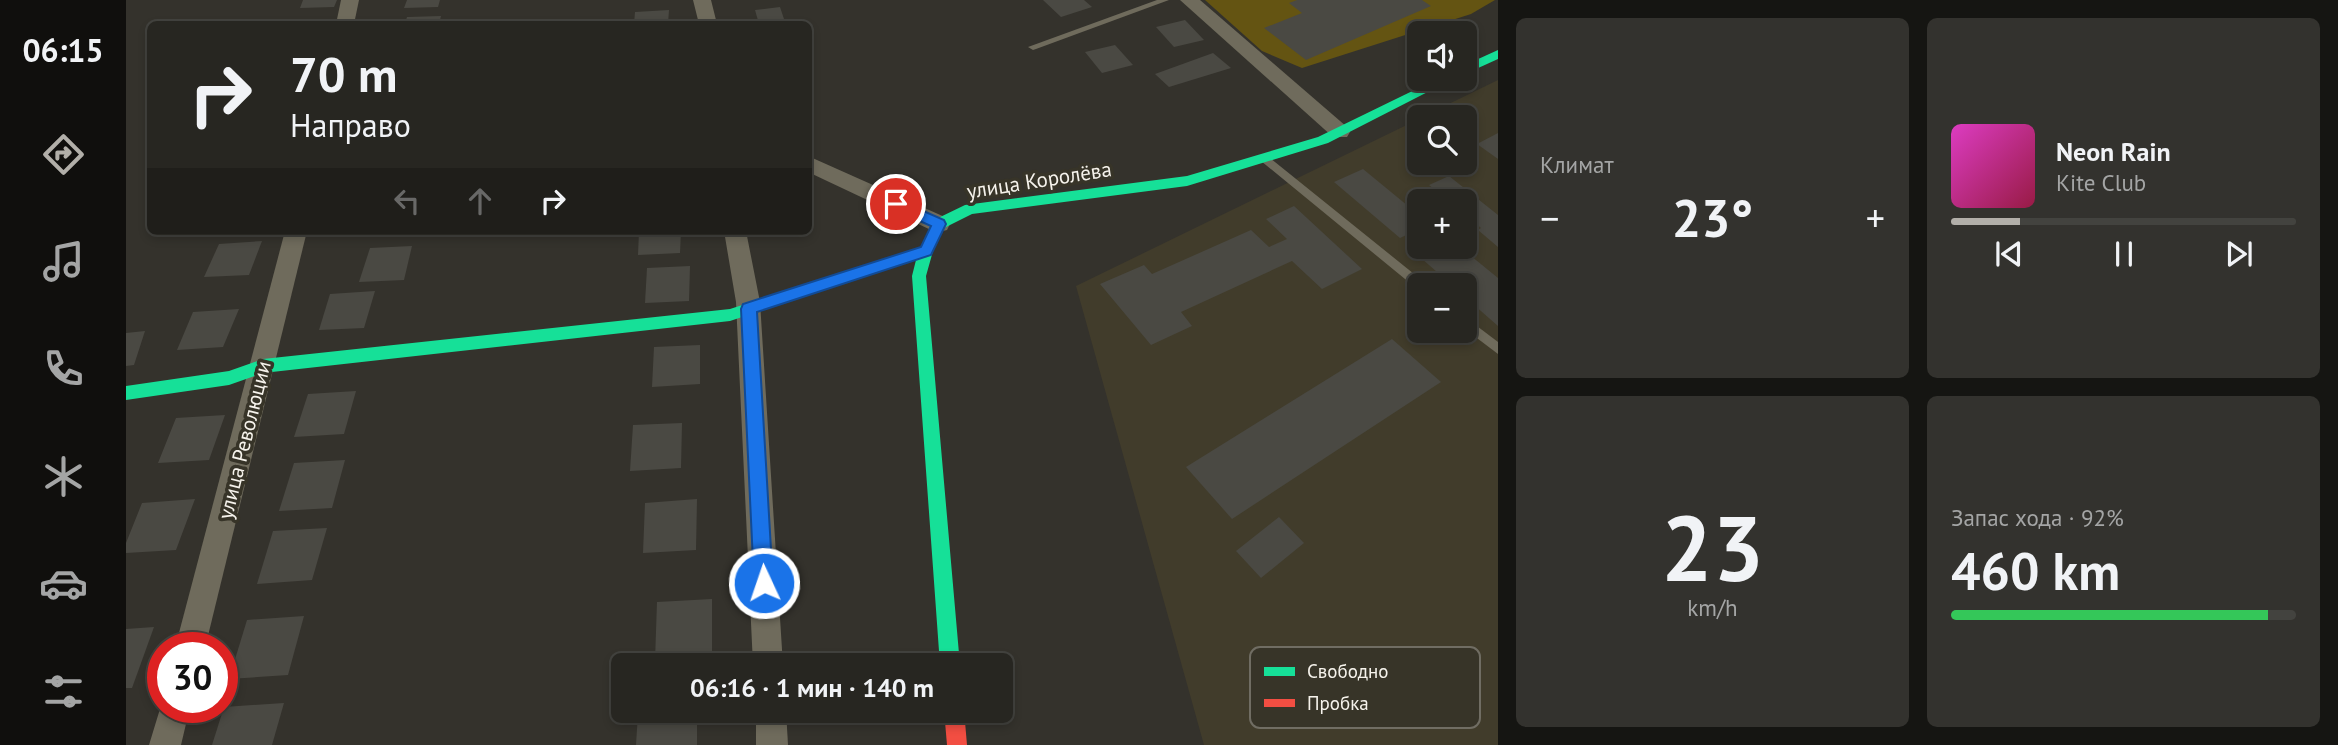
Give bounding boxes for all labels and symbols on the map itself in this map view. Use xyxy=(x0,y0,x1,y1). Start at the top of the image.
street label: улица Королёва xyxy=(965,155,1113,205)
pin xyxy=(866,174,926,234)
street label: улица Революции xyxy=(211,358,277,522)
position arrow xyxy=(727,546,801,620)
speed limit sign: 30 xyxy=(147,632,238,723)
legend xyxy=(1250,647,1480,728)
text: Свободно xyxy=(1307,659,1389,683)
text: Пробка xyxy=(1307,691,1369,715)

